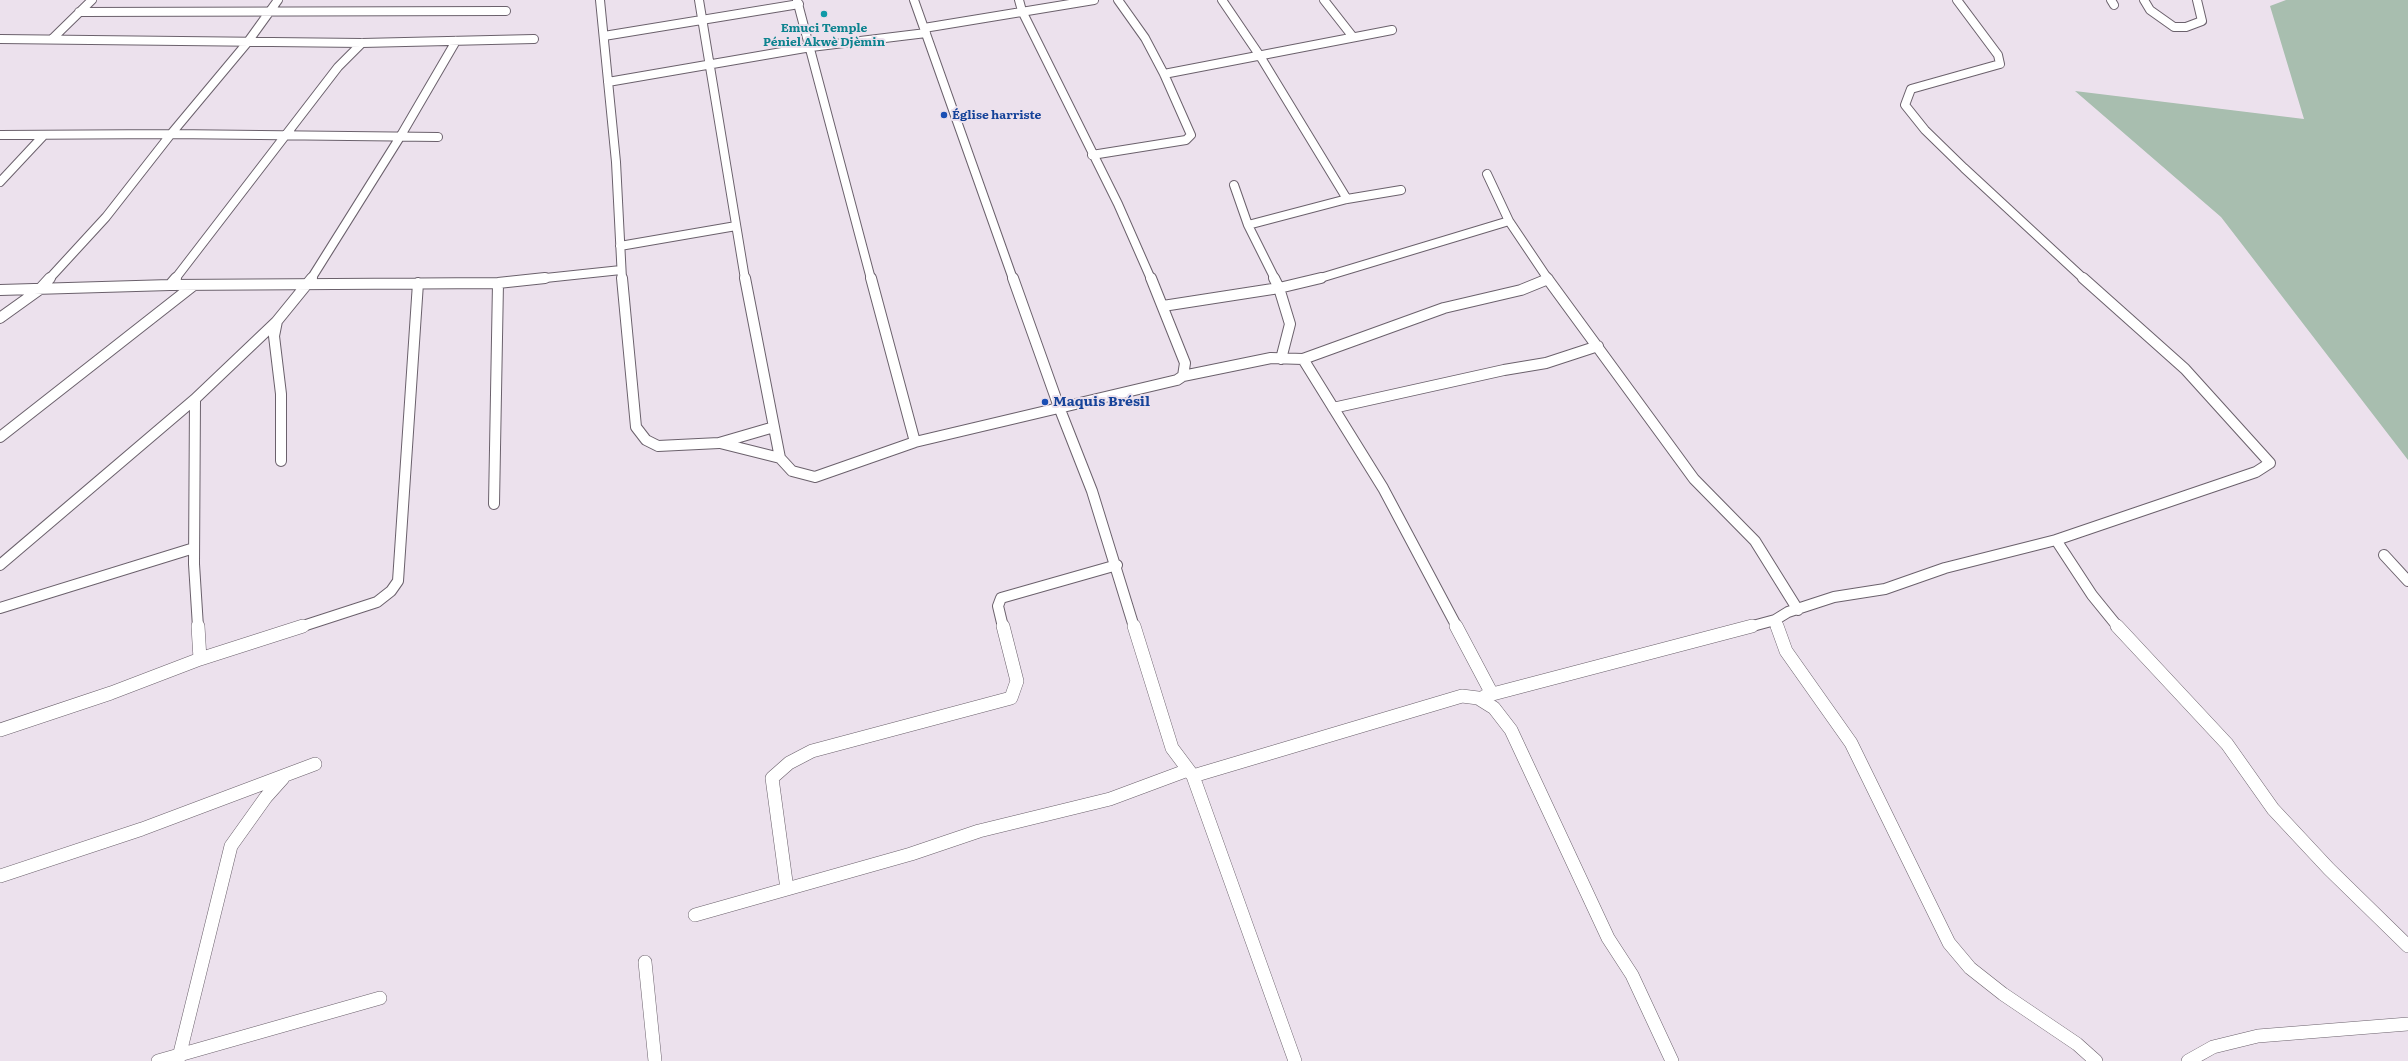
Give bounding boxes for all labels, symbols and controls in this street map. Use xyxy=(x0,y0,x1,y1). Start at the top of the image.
marker: Emuci Temple Péniel Akwè Djèmin xyxy=(819,9,829,19)
place label: Emuci Temple Péniel Akwè Djèmin xyxy=(763,21,885,49)
place label: Église harriste xyxy=(952,108,1041,122)
marker: Église harriste xyxy=(939,110,949,120)
place label: Maquis Brésil xyxy=(1053,394,1150,410)
marker: Maquis Brésil xyxy=(1040,397,1050,407)

